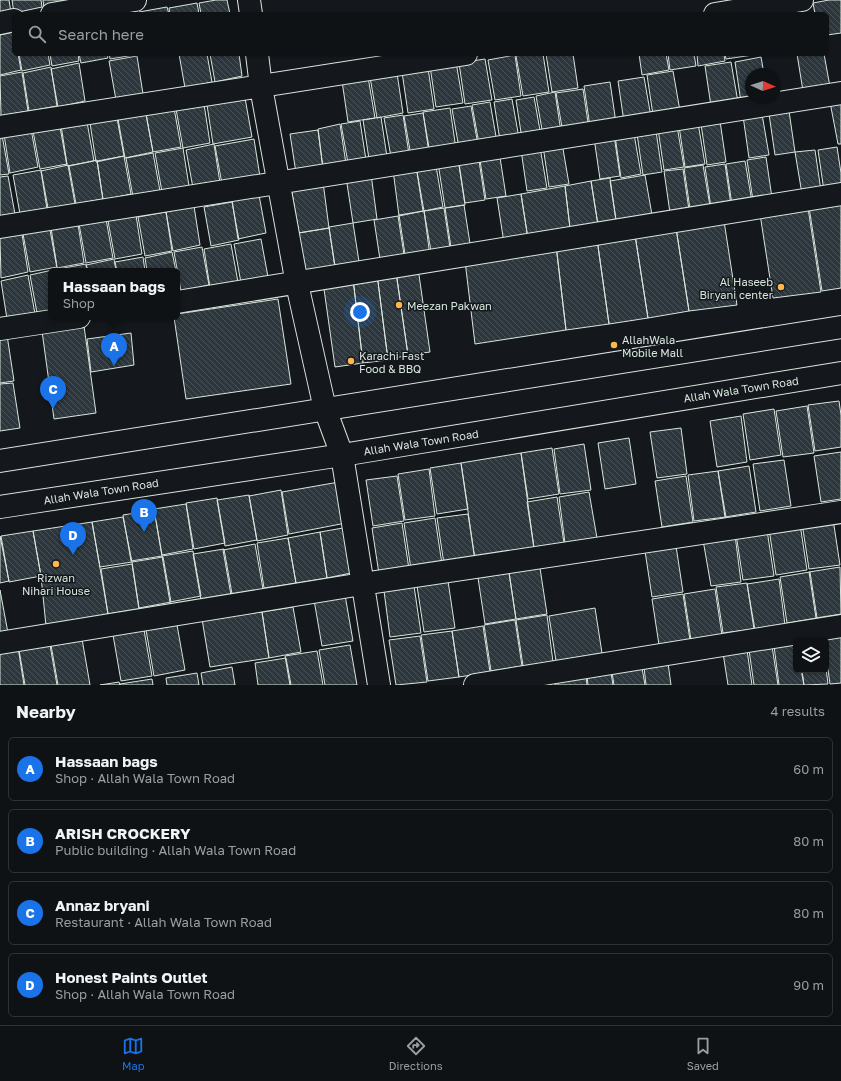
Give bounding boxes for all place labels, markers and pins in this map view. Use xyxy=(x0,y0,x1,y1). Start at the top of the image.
place label: Al Haseeb Biryani center xyxy=(699,275,774,301)
marker: Al Haseeb Biryani center xyxy=(776,282,786,292)
place label: Meezan Pakwan xyxy=(407,299,492,312)
marker: Meezan Pakwan xyxy=(394,300,404,310)
pin: A xyxy=(101,333,127,366)
place label: AllahWala Mobile Mall xyxy=(622,333,684,359)
marker: AllahWala Mobile Mall xyxy=(609,340,619,350)
place label: Karachi Fast Food & BBQ xyxy=(359,349,424,375)
marker: Karachi Fast Food & BBQ xyxy=(346,356,356,366)
pin: C xyxy=(40,376,66,409)
pin: B xyxy=(131,499,157,532)
pin: D xyxy=(60,522,86,555)
marker: Rizwan Nihari House xyxy=(51,559,61,569)
place label: Rizwan Nihari House xyxy=(22,571,90,597)

